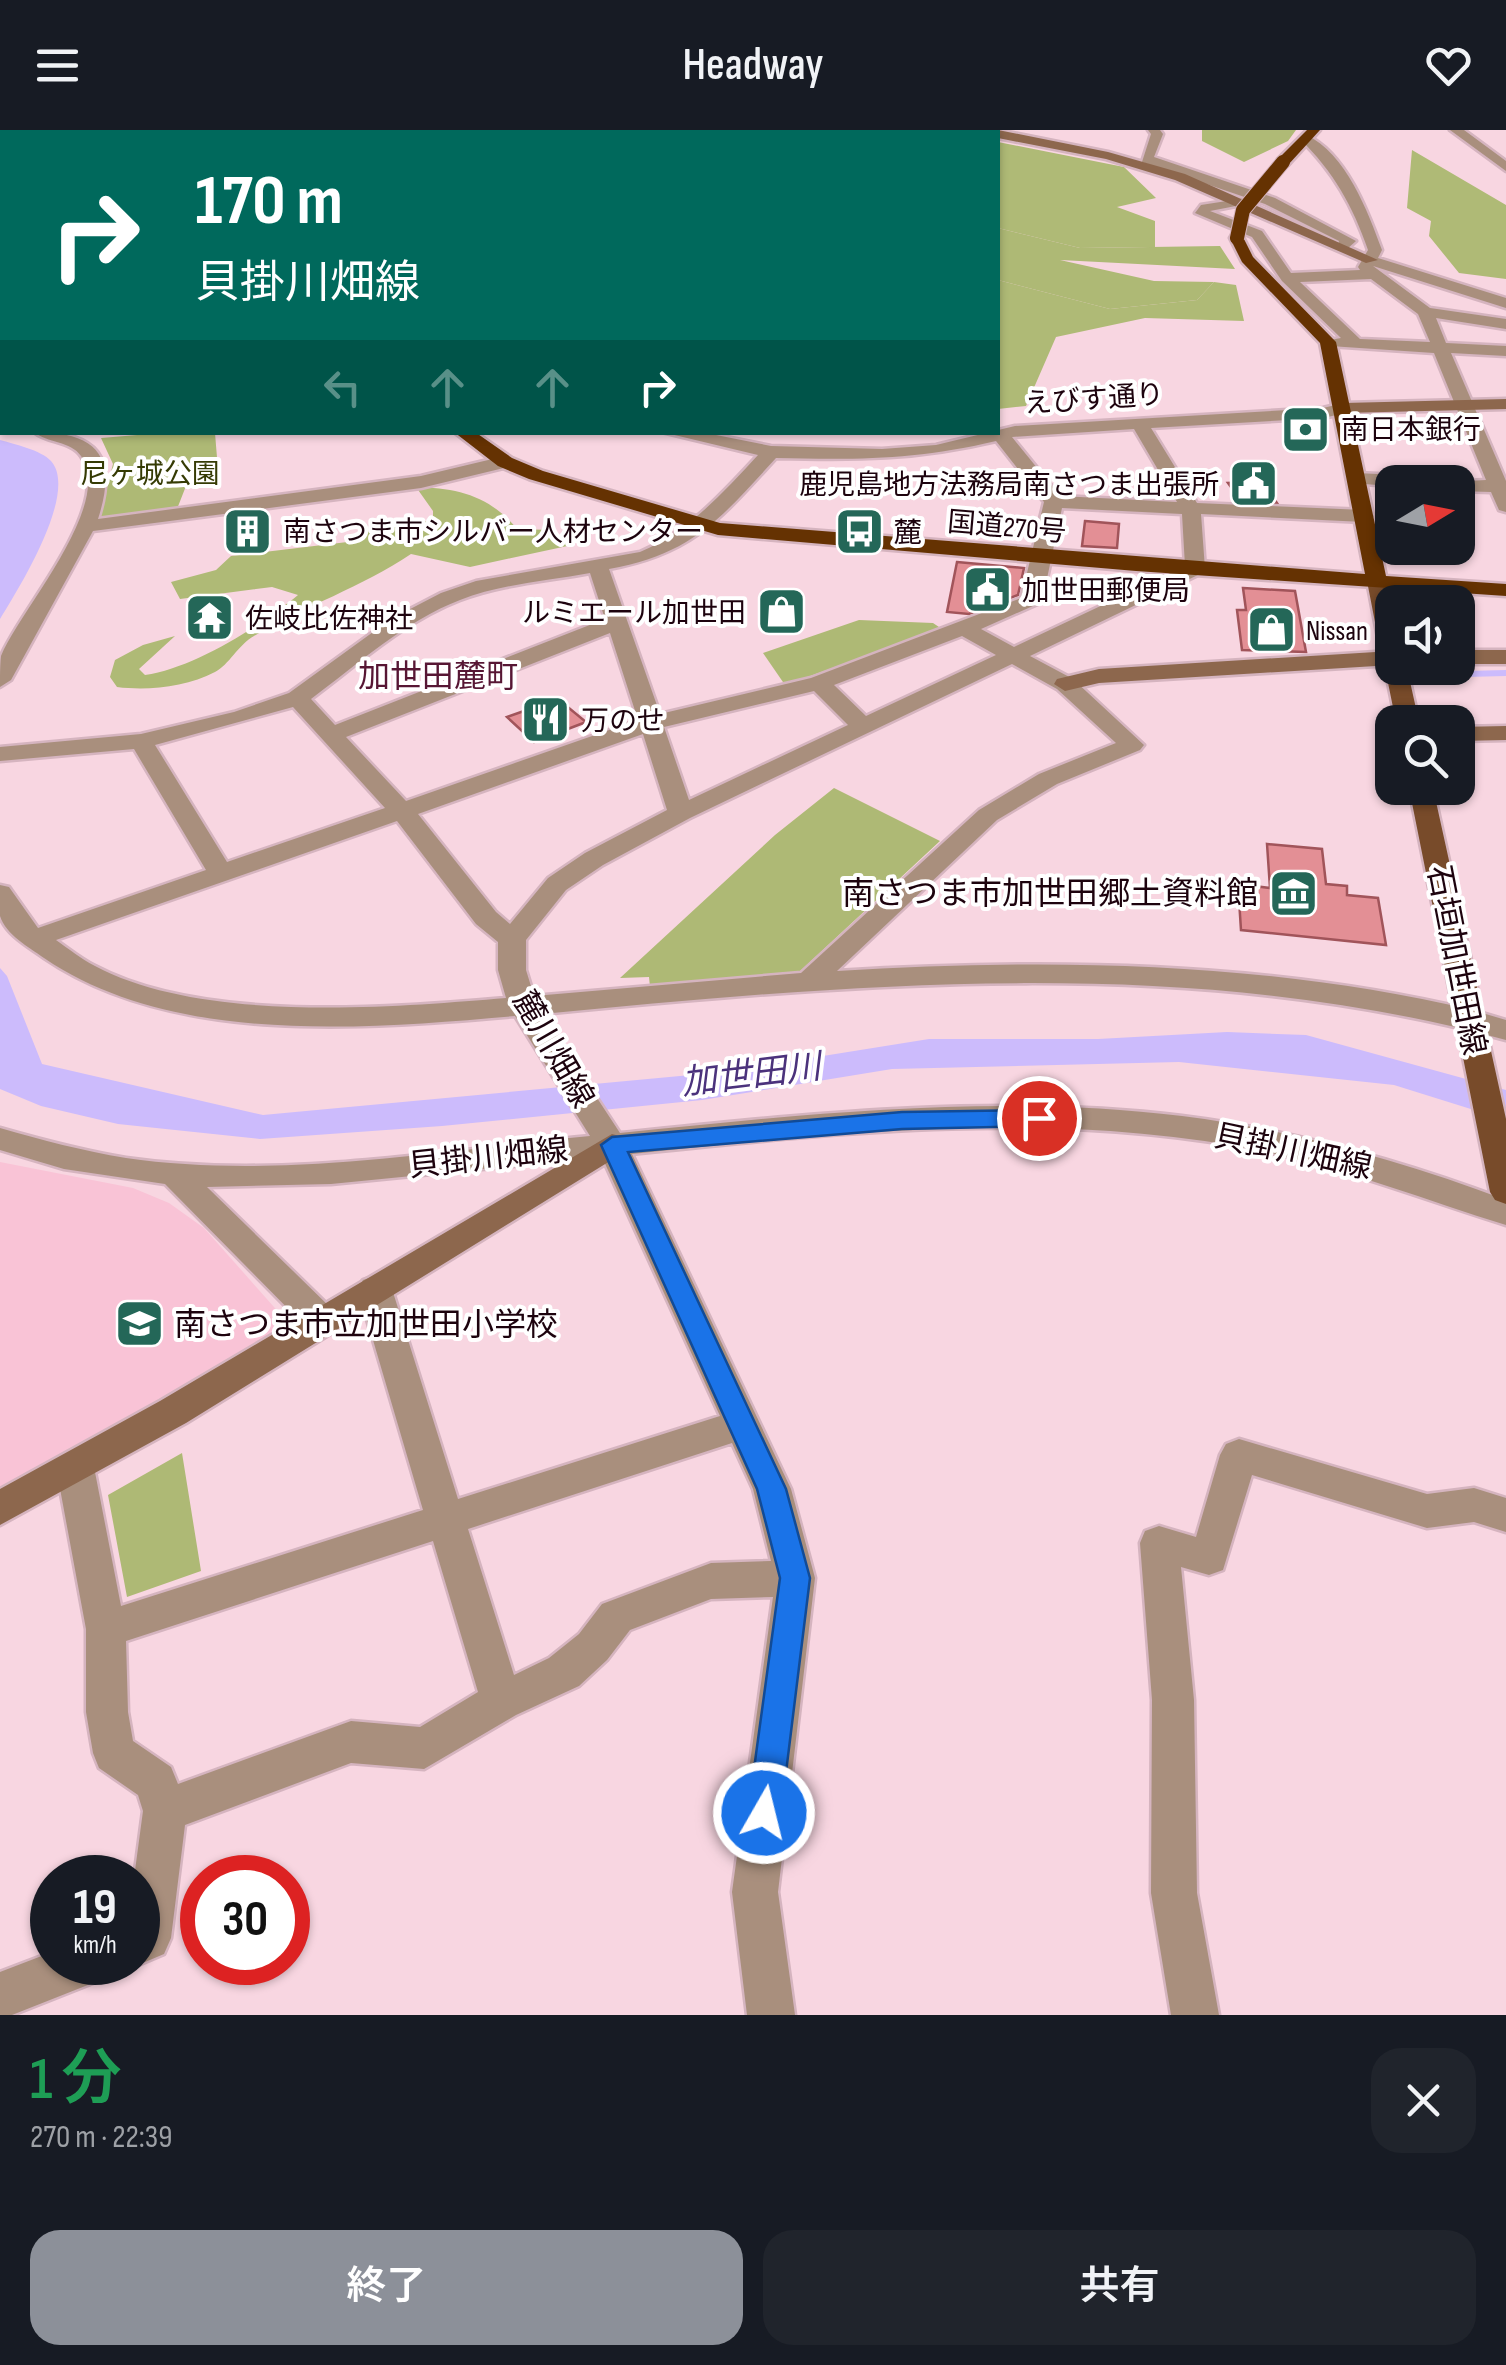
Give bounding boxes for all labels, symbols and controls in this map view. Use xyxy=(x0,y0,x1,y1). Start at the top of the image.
icon: menu xyxy=(30,38,85,93)
text: Headway xyxy=(682,38,824,93)
icon: heart xyxy=(1421,38,1476,93)
text: 170 m xyxy=(195,160,343,244)
icon: right xyxy=(30,170,160,300)
text: 貝掛川畑線 xyxy=(195,256,420,311)
icon: left xyxy=(315,360,370,415)
icon: ahead xyxy=(420,360,475,415)
icon: ahead xyxy=(525,360,580,415)
icon: right xyxy=(630,360,685,415)
street label: えびす通り xyxy=(1023,378,1165,421)
bank icon: 南日本銀行 xyxy=(1280,403,1332,455)
place label: 南日本銀行 xyxy=(1341,414,1481,447)
park label: 尼ヶ城公園 xyxy=(80,458,220,491)
public building icon: 鹿児島地方法務局南さつま出張所 xyxy=(1228,458,1280,510)
north arrow xyxy=(1375,465,1475,565)
map controls xyxy=(1375,465,1475,805)
place label: 鹿児島地方法務局南さつま出張所 xyxy=(799,469,1219,502)
building icon: 南さつま市シルバー人材センター xyxy=(222,505,274,557)
bus stop icon: 麓 xyxy=(833,506,885,558)
street label: 国道270号 xyxy=(946,506,1068,549)
place label: 南さつま市シルバー人材センター xyxy=(283,516,703,549)
place label: 麓 xyxy=(894,517,922,550)
public building icon: 加世田郵便局 xyxy=(961,564,1013,616)
place label: 加世田郵便局 xyxy=(1022,575,1190,608)
button: sound xyxy=(1375,585,1475,685)
shop icon: ルミエール加世田 xyxy=(755,586,807,638)
temple icon: 佐岐比佐神社 xyxy=(184,592,236,644)
place label: ルミエール加世田 xyxy=(522,597,746,630)
place label: 佐岐比佐神社 xyxy=(245,603,413,636)
shop icon: Nissan xyxy=(1245,604,1297,656)
place label: Nissan xyxy=(1306,615,1368,648)
district label: 加世田麓町 xyxy=(358,658,518,697)
restaurant icon: 万のせ xyxy=(520,694,572,746)
place label: 万のせ xyxy=(581,705,665,738)
button: search xyxy=(1375,705,1475,805)
street label: 石垣加世田線 xyxy=(1418,862,1493,1058)
museum icon: 南さつま市加世田郷土資料館 xyxy=(1267,867,1319,919)
place label: 南さつま市加世田郷土資料館 xyxy=(842,875,1258,914)
street label: 麓川畑線 xyxy=(504,985,602,1115)
water label: 加世田川 xyxy=(679,1045,827,1105)
pin xyxy=(997,1076,1082,1161)
icon: arrive xyxy=(1012,1091,1067,1146)
street label: 貝掛川畑線 xyxy=(1210,1117,1375,1188)
street label: 貝掛川畑線 xyxy=(407,1131,570,1186)
school or university icon: 南さつま市立加世田小学校 xyxy=(113,1298,165,1350)
place label: 南さつま市立加世田小学校 xyxy=(174,1306,558,1345)
position arrow xyxy=(712,1761,816,1865)
speed limit sign: 30 xyxy=(180,1855,310,1985)
text: 19 xyxy=(73,1878,117,1938)
text: km/h xyxy=(73,1930,117,1961)
text: 1 分 xyxy=(30,2044,122,2116)
button: close xyxy=(1371,2048,1476,2153)
text: 270 m · 22:39 xyxy=(30,2118,172,2157)
button: 終了 xyxy=(30,2230,743,2345)
button: 共有 xyxy=(763,2230,1476,2345)

